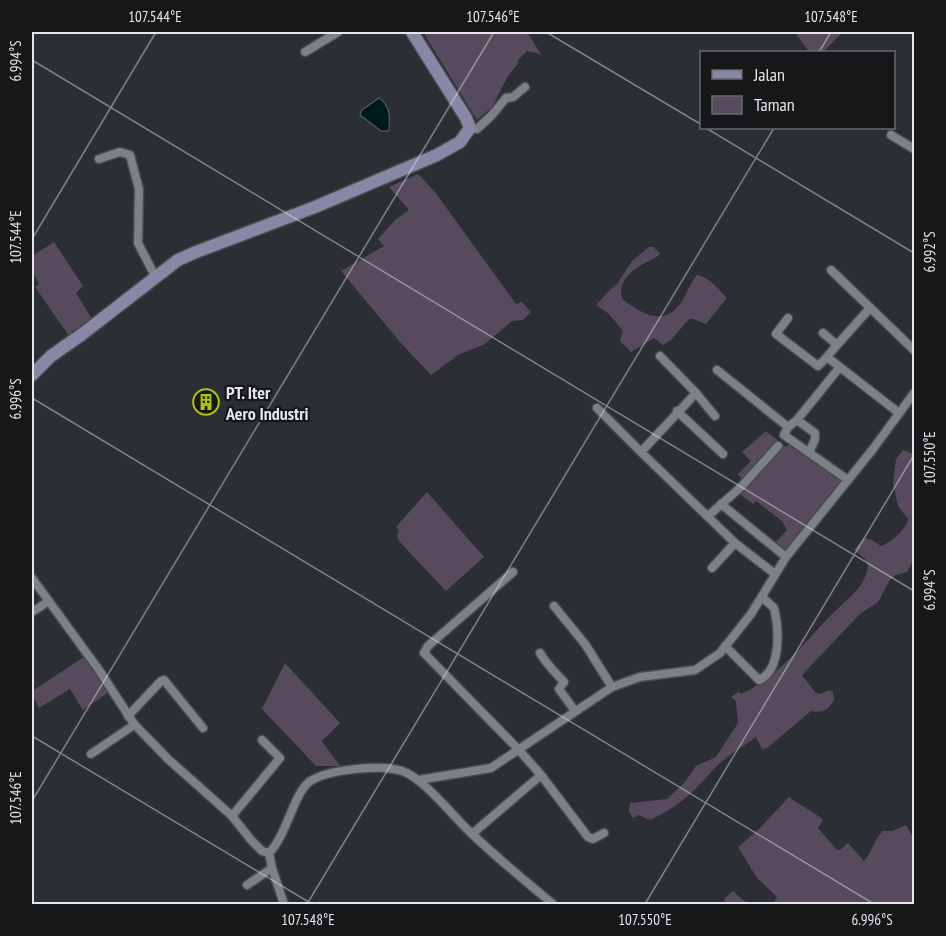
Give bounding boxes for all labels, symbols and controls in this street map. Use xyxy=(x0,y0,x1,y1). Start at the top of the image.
text: 107.544°E xyxy=(128,7,182,26)
text: 107.546°E xyxy=(466,7,520,26)
text: 107.548°E xyxy=(804,7,858,26)
text: 6.994°S xyxy=(6,40,25,82)
legend xyxy=(700,51,895,129)
text: Jalan xyxy=(753,63,785,86)
text: Taman xyxy=(754,93,795,116)
text: 107.544°E xyxy=(6,210,25,264)
text: 6.992°S xyxy=(920,231,939,273)
text: 6.996°S xyxy=(6,378,25,420)
place label: PT. Iter Aero Industri xyxy=(225,381,309,425)
building icon: PT. Iter Aero Industri xyxy=(191,387,221,417)
text: 107.550°E xyxy=(920,431,939,485)
text: 6.994°S xyxy=(920,569,939,611)
text: 107.546°E xyxy=(6,771,25,825)
text: 107.548°E xyxy=(281,910,335,929)
text: 107.550°E xyxy=(618,910,672,929)
text: 6.996°S xyxy=(851,910,893,929)

